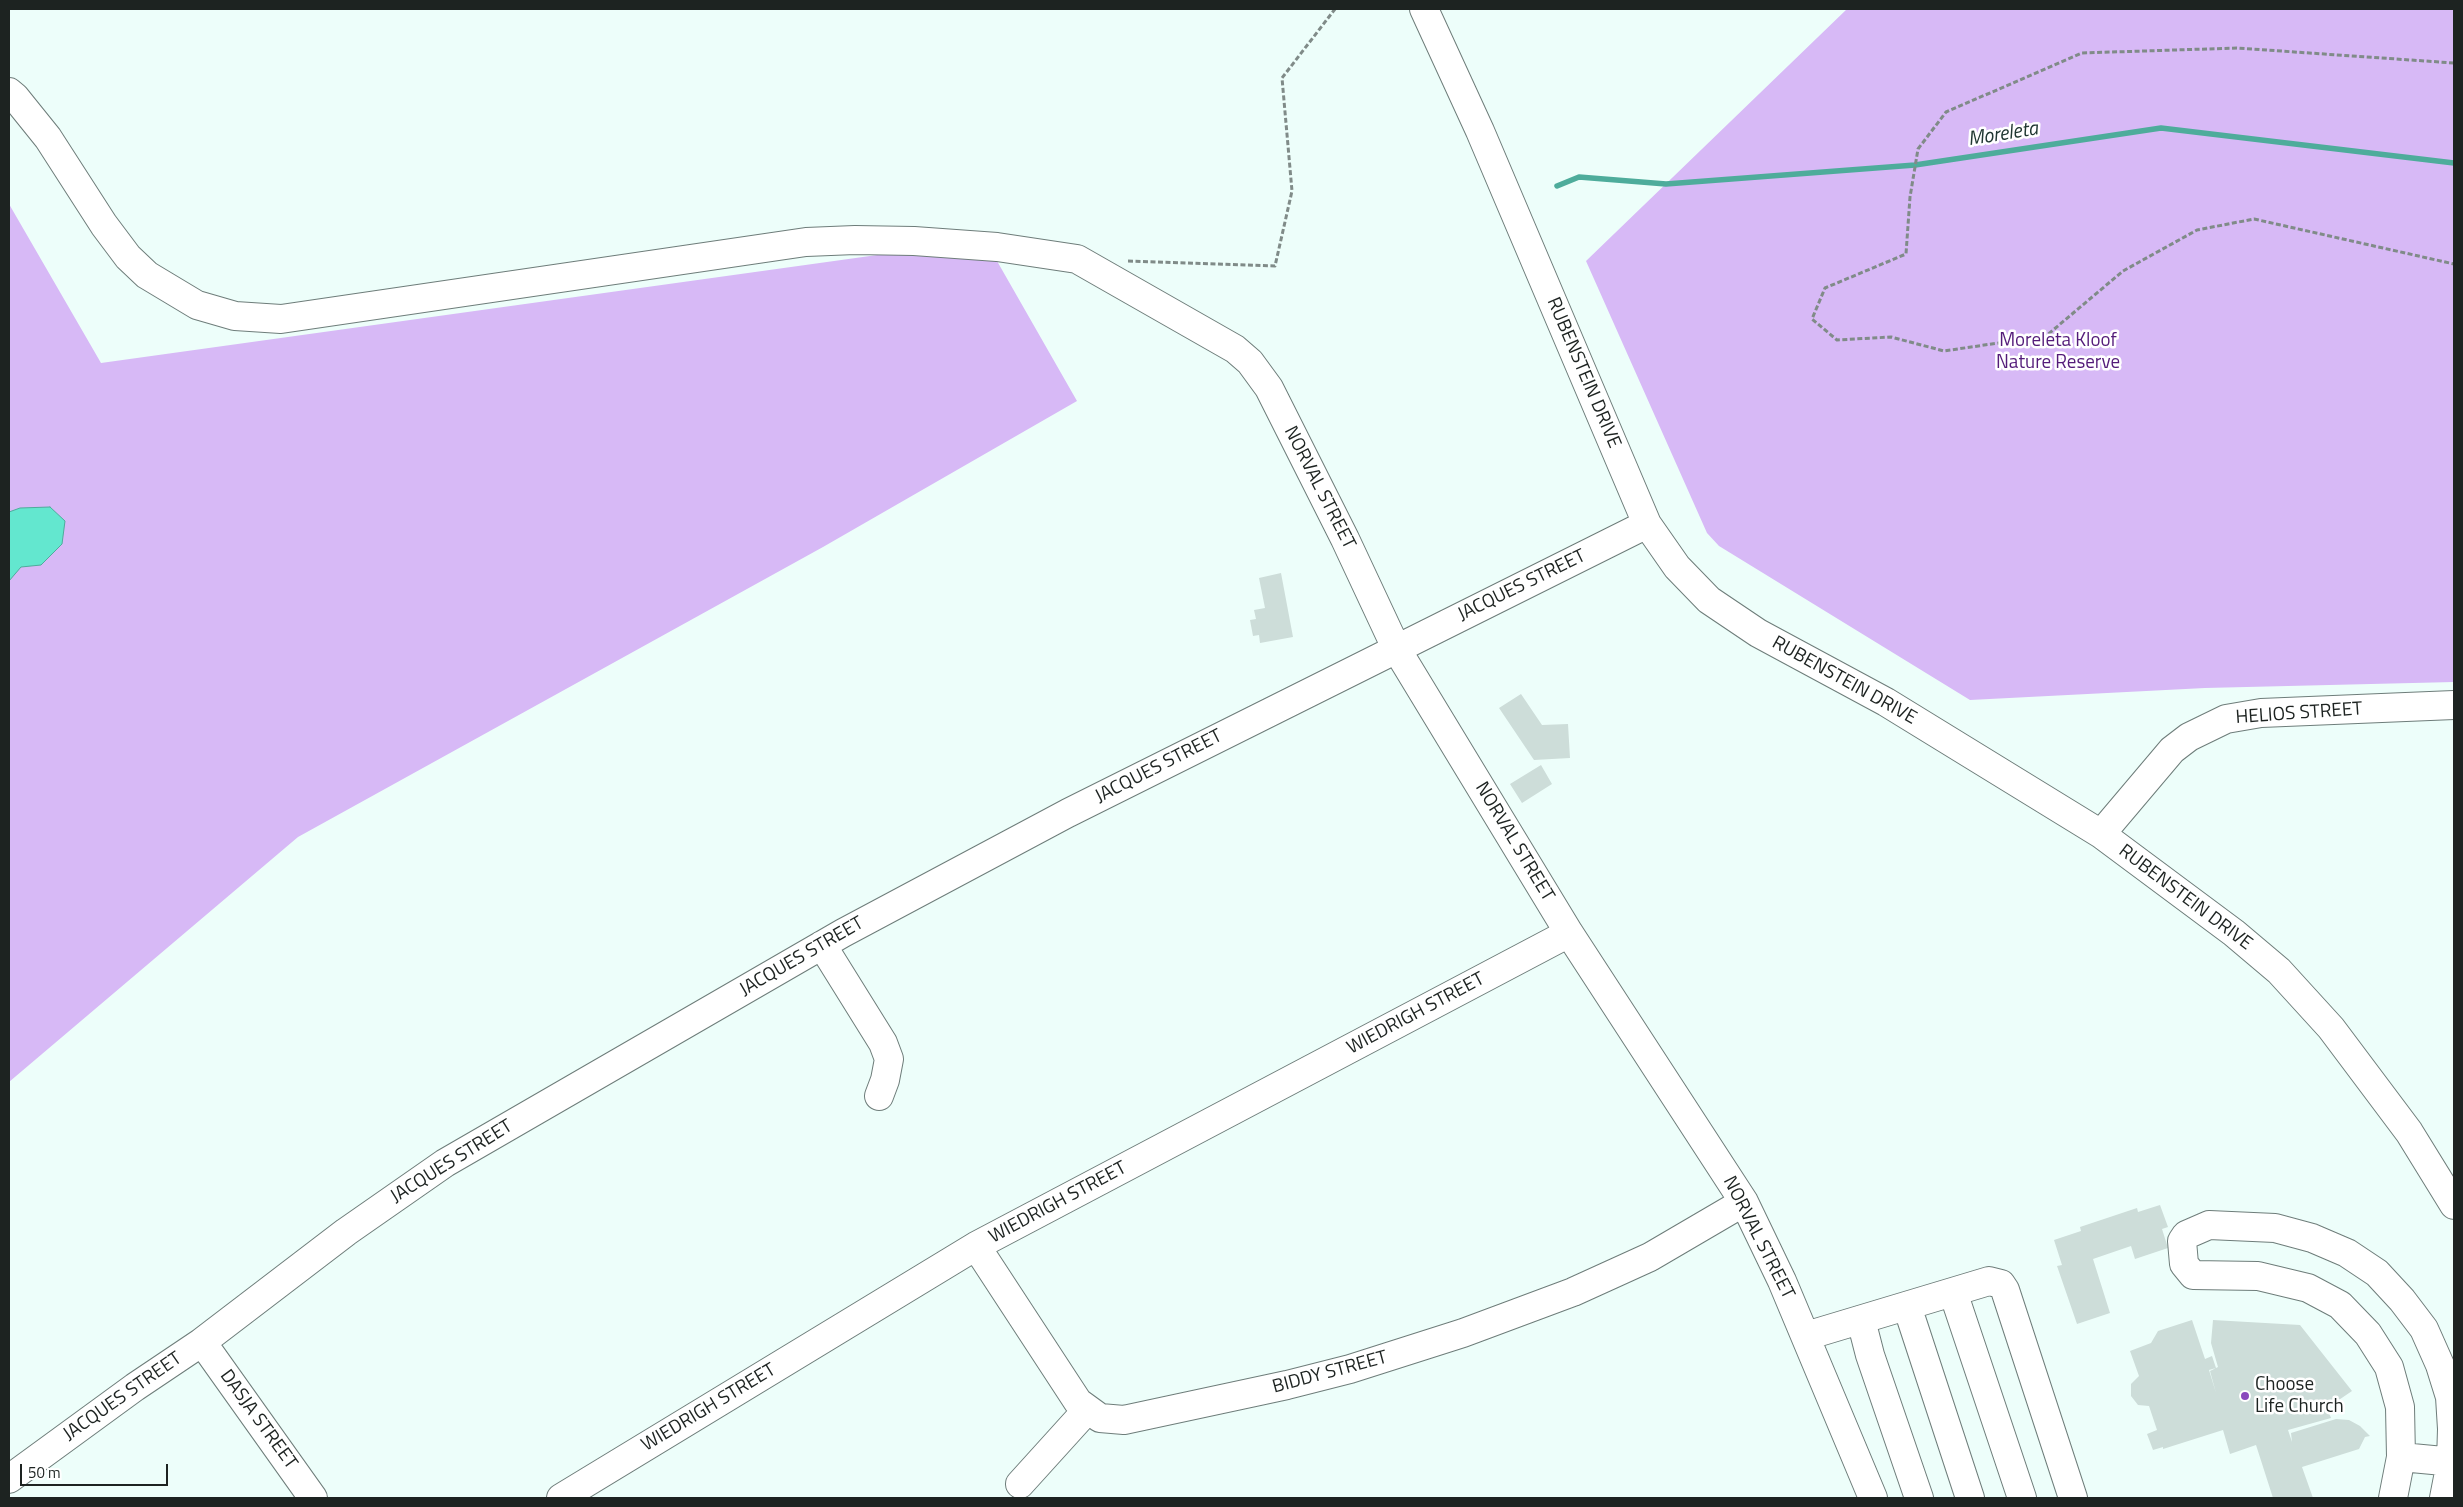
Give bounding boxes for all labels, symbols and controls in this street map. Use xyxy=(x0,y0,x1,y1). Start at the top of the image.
water label: Moreleta xyxy=(1966,118,2040,152)
street label: RUBENSTEIN DRIVE xyxy=(1541,294,1625,452)
park label: Moreleta Kloof Nature Reserve xyxy=(1996,330,2120,374)
street label: NORVAL STREET xyxy=(1278,423,1360,553)
street label: JACQUES STREET xyxy=(1454,545,1590,627)
street label: RUBENSTEIN DRIVE xyxy=(1768,632,1920,730)
street label: HELIOS STREET xyxy=(2235,698,2363,730)
street label: JACQUES STREET xyxy=(1092,725,1226,809)
street label: NORVAL STREET xyxy=(1469,778,1559,906)
street label: RUBENSTEIN DRIVE xyxy=(2114,840,2256,956)
street label: JACQUES STREET xyxy=(736,912,868,1002)
street label: WIEDRIGH STREET xyxy=(1343,968,1489,1060)
street label: JACQUES STREET xyxy=(387,1115,517,1209)
street label: WIEDRIGH STREET xyxy=(985,1157,1131,1249)
street label: NORVAL STREET xyxy=(1717,1173,1799,1303)
street label: BIDDY STREET xyxy=(1270,1347,1390,1399)
street label: JACQUES STREET xyxy=(59,1348,187,1446)
street label: WIEDRIGH STREET xyxy=(638,1359,780,1457)
street label: DASJA STREET xyxy=(214,1366,302,1474)
place label: Choose Life Church xyxy=(2255,1374,2344,1418)
marker: Choose Life Church xyxy=(2239,1390,2251,1402)
scale bar xyxy=(22,1454,170,1486)
text: 50 m xyxy=(28,1461,61,1484)

